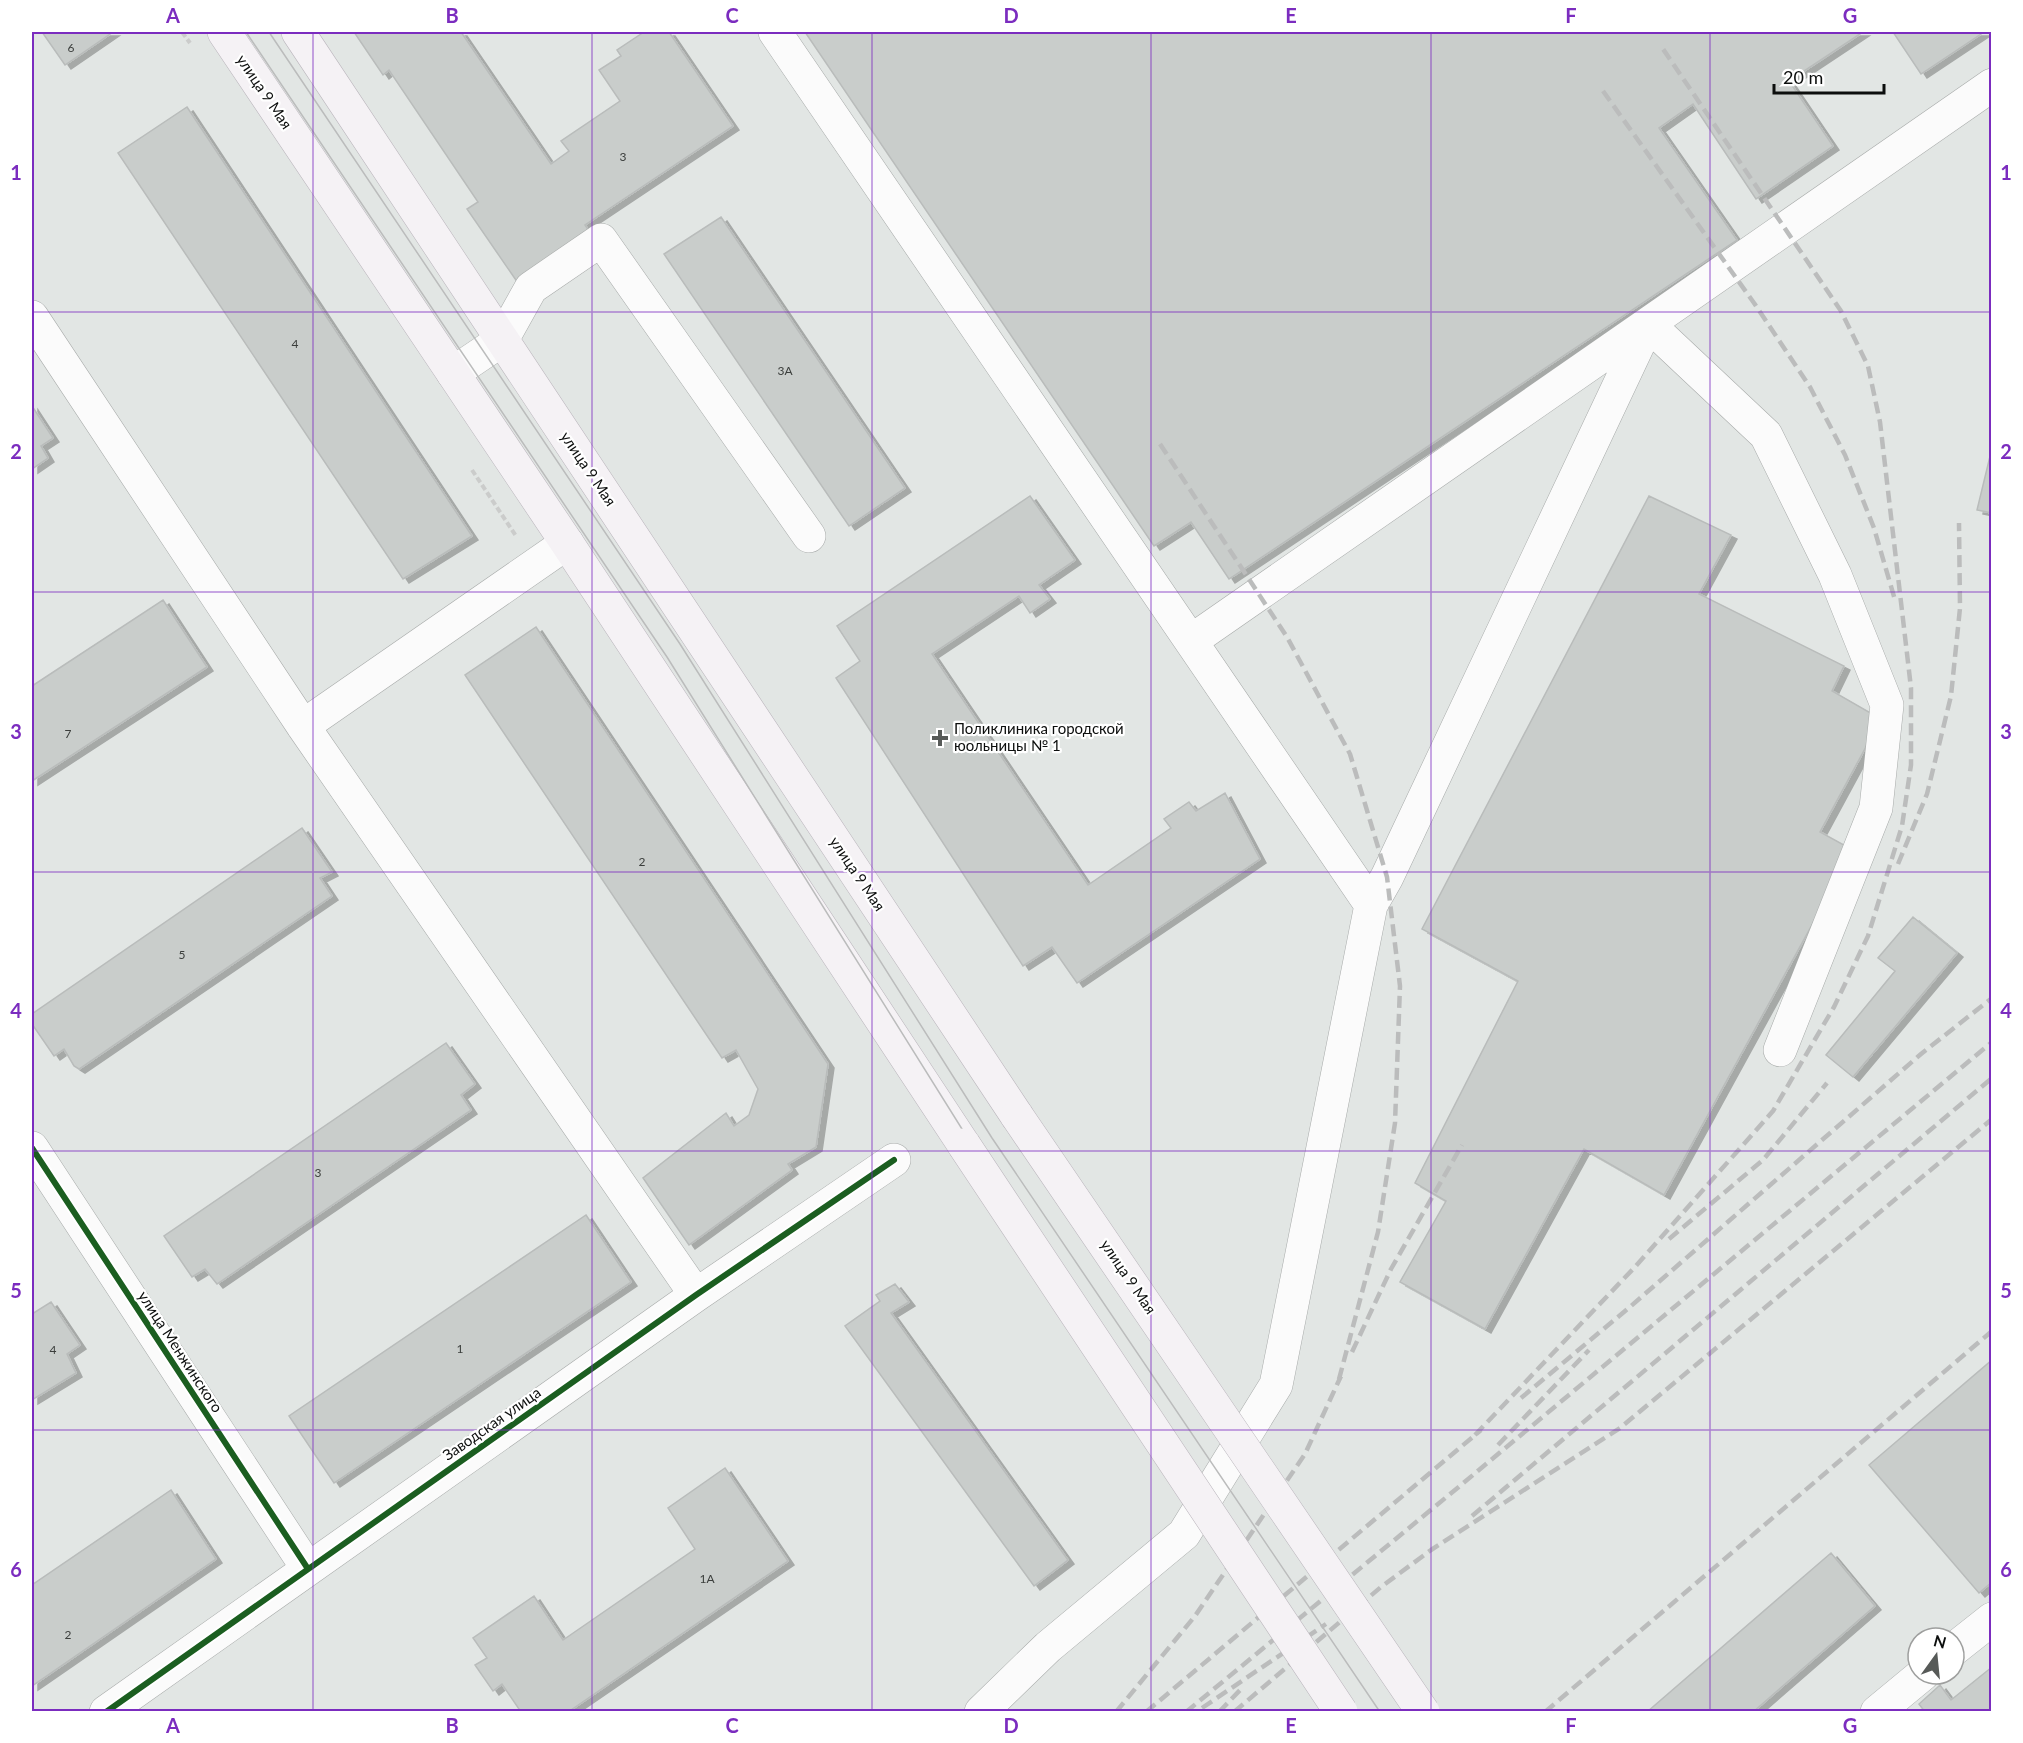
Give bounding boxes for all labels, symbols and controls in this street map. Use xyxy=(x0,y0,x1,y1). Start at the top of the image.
text: A xyxy=(165,3,180,27)
text: B xyxy=(445,3,459,27)
text: C xyxy=(725,3,739,27)
text: D xyxy=(1003,3,1019,27)
text: E xyxy=(1285,3,1297,27)
text: F xyxy=(1565,3,1577,27)
text: G xyxy=(1843,3,1857,27)
house number: 6 xyxy=(68,40,75,55)
street label: улица 9 Мая xyxy=(233,51,296,132)
scale bar xyxy=(1774,57,1884,95)
text: 20 m xyxy=(1783,66,1823,88)
house number: 3 xyxy=(620,149,627,164)
text: 1 xyxy=(10,160,22,184)
text: 1 xyxy=(2000,160,2012,184)
house number: 4 xyxy=(292,336,299,351)
house number: 3А xyxy=(777,363,793,378)
street label: улица 9 Мая xyxy=(557,428,620,509)
text: 2 xyxy=(10,439,22,463)
text: 2 xyxy=(2000,439,2012,463)
text: 3 xyxy=(10,719,22,743)
place label: Поликлиника городской юольницы № 1 xyxy=(954,719,1124,754)
text: 3 xyxy=(2000,719,2012,743)
house number: 7 xyxy=(65,726,72,741)
marker: Поликлиника городской юольницы № 1 xyxy=(931,729,949,747)
street label: улица 9 Мая xyxy=(826,833,889,914)
house number: 2 xyxy=(639,854,646,869)
house number: 5 xyxy=(179,947,186,962)
text: 4 xyxy=(10,998,22,1022)
text: 4 xyxy=(2000,998,2012,1022)
house number: 3 xyxy=(315,1165,322,1180)
street label: улица 9 Мая xyxy=(1097,1236,1160,1317)
text: 5 xyxy=(10,1278,22,1302)
text: 5 xyxy=(2000,1278,2012,1302)
street label: улица Менжинского xyxy=(135,1287,227,1416)
house number: 1 xyxy=(457,1341,464,1356)
house number: 4 xyxy=(50,1342,57,1357)
street label: Заводская улица xyxy=(439,1383,544,1464)
text: 6 xyxy=(10,1557,22,1581)
text: 6 xyxy=(2000,1557,2012,1581)
house number: 1А xyxy=(699,1571,715,1586)
north arrow xyxy=(1906,1626,1966,1686)
house number: 2 xyxy=(65,1627,72,1642)
text: N xyxy=(1932,1630,1948,1652)
text: A xyxy=(165,1713,180,1737)
text: B xyxy=(445,1713,459,1737)
text: C xyxy=(725,1713,739,1737)
text: D xyxy=(1003,1713,1019,1737)
text: E xyxy=(1285,1713,1297,1737)
text: F xyxy=(1565,1713,1577,1737)
text: G xyxy=(1843,1713,1857,1737)

